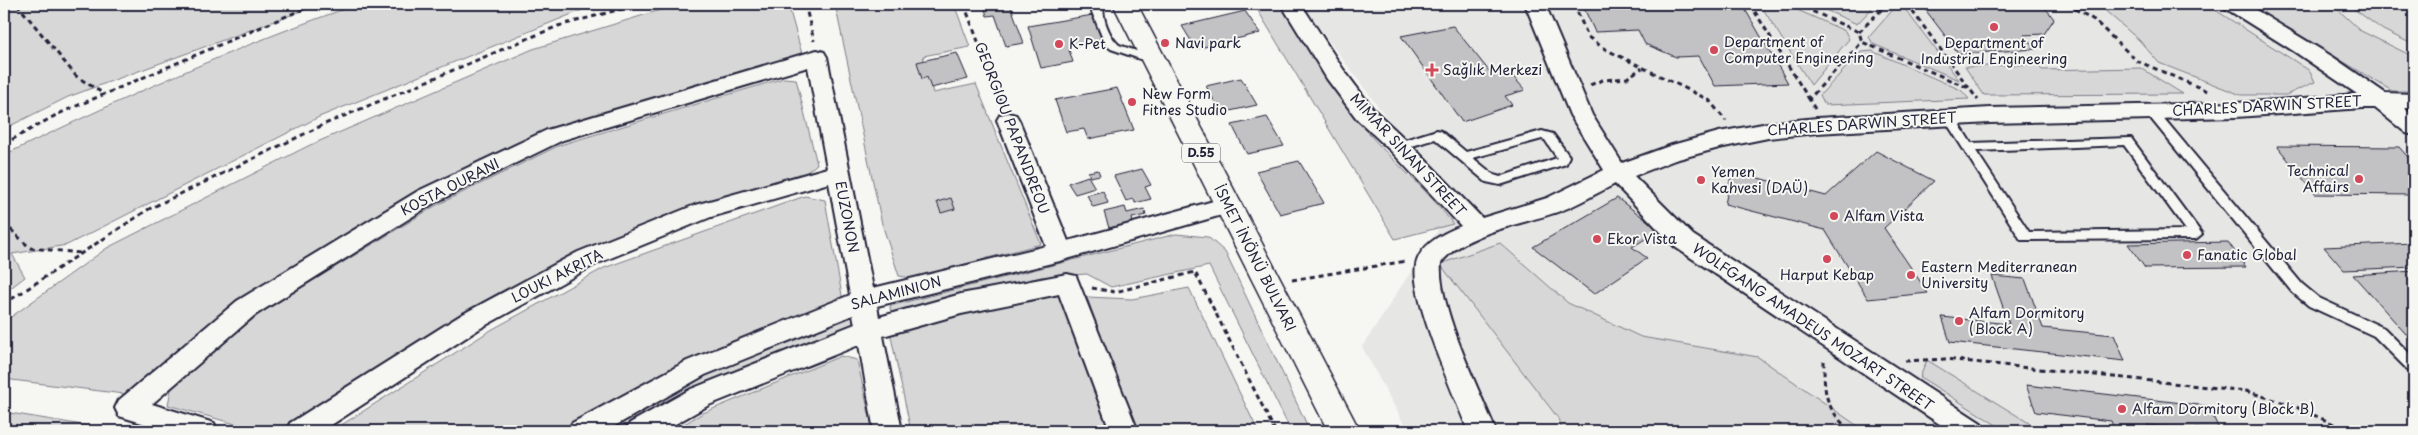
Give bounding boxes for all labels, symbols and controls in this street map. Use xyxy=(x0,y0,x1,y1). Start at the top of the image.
marker: Department of Industrial Engineering xyxy=(1988,21,2000,33)
place label: Department of Computer Engineering xyxy=(1724,31,1874,68)
place label: Navi park xyxy=(1175,32,1241,53)
place label: Department of Industrial Engineering xyxy=(1921,32,2067,69)
place label: K-Pet xyxy=(1069,33,1106,54)
marker: Navi park xyxy=(1159,37,1171,49)
marker: K-Pet xyxy=(1053,38,1065,50)
street label: GEORGIOU PAPANDREOU xyxy=(970,39,1055,217)
marker: Department of Computer Engineering xyxy=(1708,44,1720,56)
place label: Sağlık Merkezi xyxy=(1443,59,1542,80)
marker: Sağlık Merkezi xyxy=(1425,63,1439,77)
place label: New Form Fitnes Studio xyxy=(1142,83,1227,120)
street label: MIMAR SINAN STREET xyxy=(1345,88,1472,221)
street label: CHARLES DARWIN STREET xyxy=(2172,90,2363,121)
marker: New Form Fitnes Studio xyxy=(1126,96,1138,108)
street label: CHARLES DARWIN STREET xyxy=(1767,106,1958,141)
road number: D.55 xyxy=(1182,144,1220,162)
street label: KOSTA OURANI xyxy=(397,153,503,221)
place label: Technical Affairs xyxy=(2287,160,2349,197)
place label: Yemen Kahvesi (DAÜ) xyxy=(1711,161,1808,198)
marker: Technical Affairs xyxy=(2353,173,2365,185)
marker: Yemen Kahvesi (DAÜ) xyxy=(1695,174,1707,186)
street label: EUZONON xyxy=(830,179,865,255)
street label: İSMET İNÖNÜ BULVARI xyxy=(1209,181,1302,335)
place label: Alfam Vista xyxy=(1844,205,1924,226)
marker: Alfam Vista xyxy=(1828,210,1840,222)
place label: Ekor Vista xyxy=(1607,228,1677,249)
marker: Ekor Vista xyxy=(1591,233,1603,245)
street label: WOLFGANG AMADEUS MOZART STREET xyxy=(1689,238,1938,416)
street label: LOUKI AKRITA xyxy=(507,243,606,308)
place label: Fanatic Global xyxy=(2197,244,2297,265)
marker: Fanatic Global xyxy=(2181,249,2193,261)
marker: Harput Kebap xyxy=(1821,253,1833,265)
place label: Eastern Mediterranean University xyxy=(1921,256,2077,293)
place label: Harput Kebap xyxy=(1780,264,1874,285)
marker: Eastern Mediterranean University xyxy=(1905,269,1917,281)
street label: SALAMINION xyxy=(848,270,944,315)
place label: Alfam Dormitory (Block A) xyxy=(1969,302,2084,339)
marker: Alfam Dormitory (Block A) xyxy=(1953,315,1965,327)
place label: Alfam Dormitory (Block B) xyxy=(2132,398,2315,419)
marker: Alfam Dormitory (Block B) xyxy=(2116,403,2128,415)

